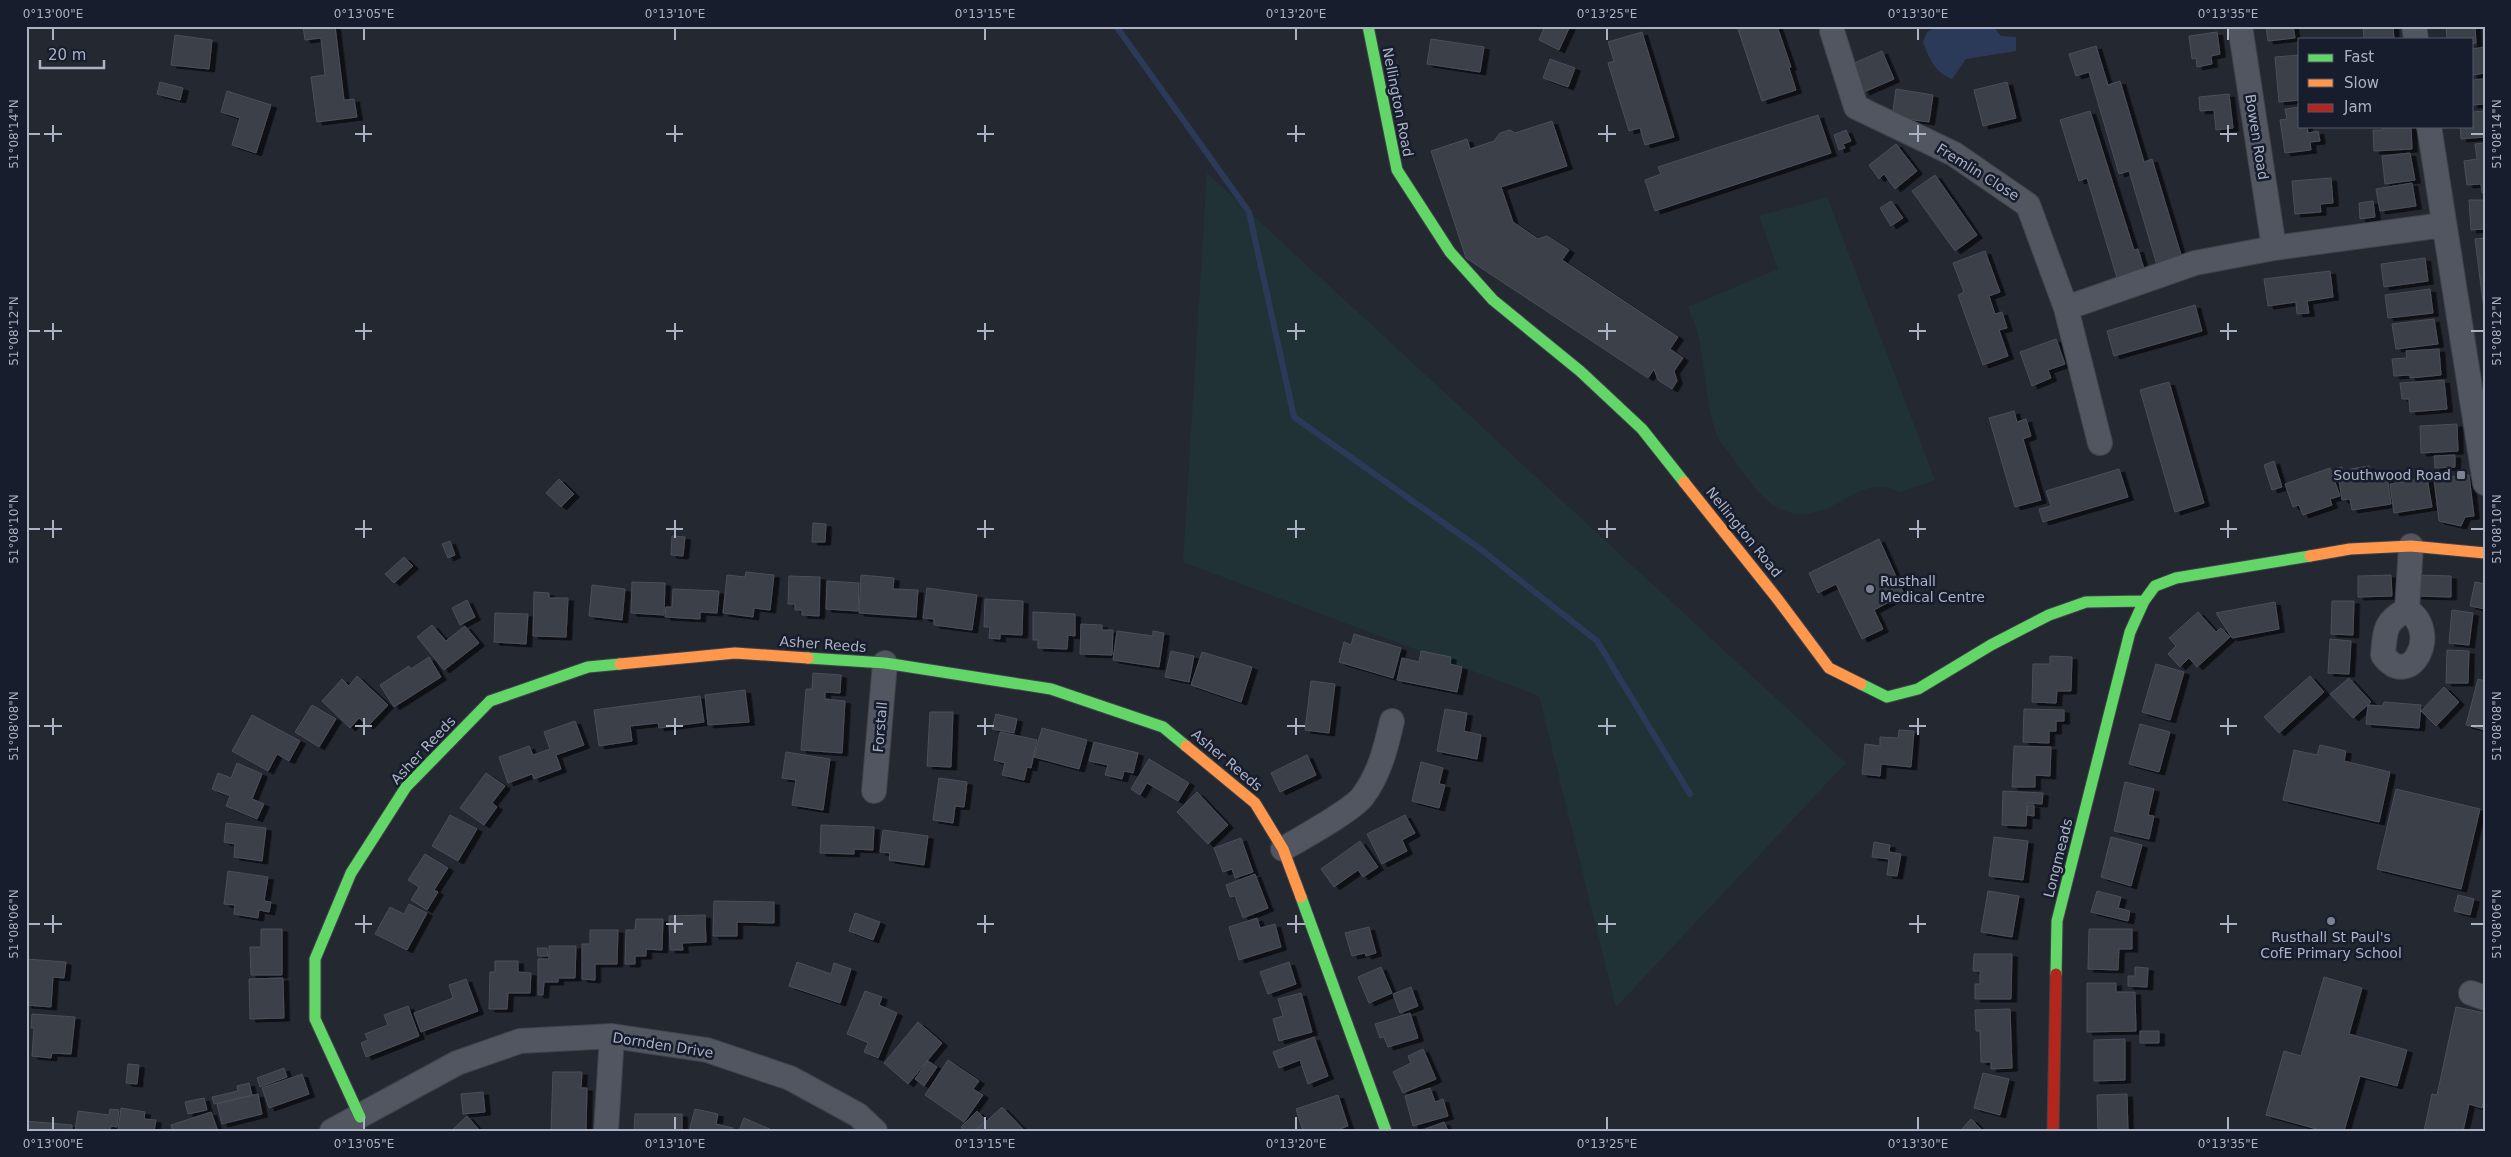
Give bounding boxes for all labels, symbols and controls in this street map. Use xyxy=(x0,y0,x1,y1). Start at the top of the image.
text: 0°13'00"E xyxy=(23,7,83,21)
text: 0°13'05"E xyxy=(334,7,394,21)
text: 0°13'10"E xyxy=(645,7,705,21)
text: 0°13'15"E xyxy=(955,7,1015,21)
text: 0°13'20"E xyxy=(1266,7,1326,21)
text: 0°13'25"E xyxy=(1577,7,1637,21)
text: 0°13'30"E xyxy=(1888,7,1948,21)
text: 0°13'35"E xyxy=(2198,7,2258,21)
scale bar xyxy=(40,38,104,70)
legend xyxy=(2298,38,2474,128)
text: 20 m xyxy=(48,46,86,64)
street label: Nellington Road xyxy=(1380,46,1416,158)
text: Fast xyxy=(2344,48,2374,66)
text: Slow xyxy=(2344,74,2379,92)
street label: Bowen Road xyxy=(2242,93,2272,181)
text: Jam xyxy=(2343,98,2372,116)
text: 51°08'14"N xyxy=(7,99,21,169)
text: 51°08'14"N xyxy=(2490,99,2504,169)
street label: Fremlin Close xyxy=(1934,140,2022,204)
text: 51°08'12"N xyxy=(7,296,21,366)
text: 51°08'12"N xyxy=(2490,296,2504,366)
place label: Southwood Road xyxy=(2333,467,2451,483)
marker: Southwood Road xyxy=(2455,469,2467,481)
street label: Nellington Road xyxy=(1703,484,1785,580)
text: 51°08'10"N xyxy=(7,494,21,564)
text: 51°08'10"N xyxy=(2490,494,2504,564)
place label: Rusthall Medical Centre xyxy=(1880,573,1985,605)
marker: Rusthall Medical Centre xyxy=(1864,583,1876,595)
street label: Asher Reeds xyxy=(779,633,867,655)
text: 51°08'08"N xyxy=(7,691,21,761)
text: 51°08'08"N xyxy=(2490,691,2504,761)
street label: Forstall xyxy=(870,701,890,753)
street label: Asher Reeds xyxy=(387,713,459,787)
street label: Asher Reeds xyxy=(1189,726,1265,794)
street label: Longmeads xyxy=(2040,817,2076,899)
text: 51°08'06"N xyxy=(7,889,21,959)
text: 51°08'06"N xyxy=(2490,889,2504,959)
marker: Rusthall St Paul's CofE Primary School xyxy=(2325,915,2337,927)
place label: Rusthall St Paul's CofE Primary School xyxy=(2260,929,2402,961)
street label: Dornden Drive xyxy=(611,1029,715,1061)
text: 0°13'00"E xyxy=(23,1137,83,1151)
text: 0°13'05"E xyxy=(334,1137,394,1151)
text: 0°13'10"E xyxy=(645,1137,705,1151)
text: 0°13'15"E xyxy=(955,1137,1015,1151)
text: 0°13'20"E xyxy=(1266,1137,1326,1151)
text: 0°13'25"E xyxy=(1577,1137,1637,1151)
text: 0°13'30"E xyxy=(1888,1137,1948,1151)
text: 0°13'35"E xyxy=(2198,1137,2258,1151)

